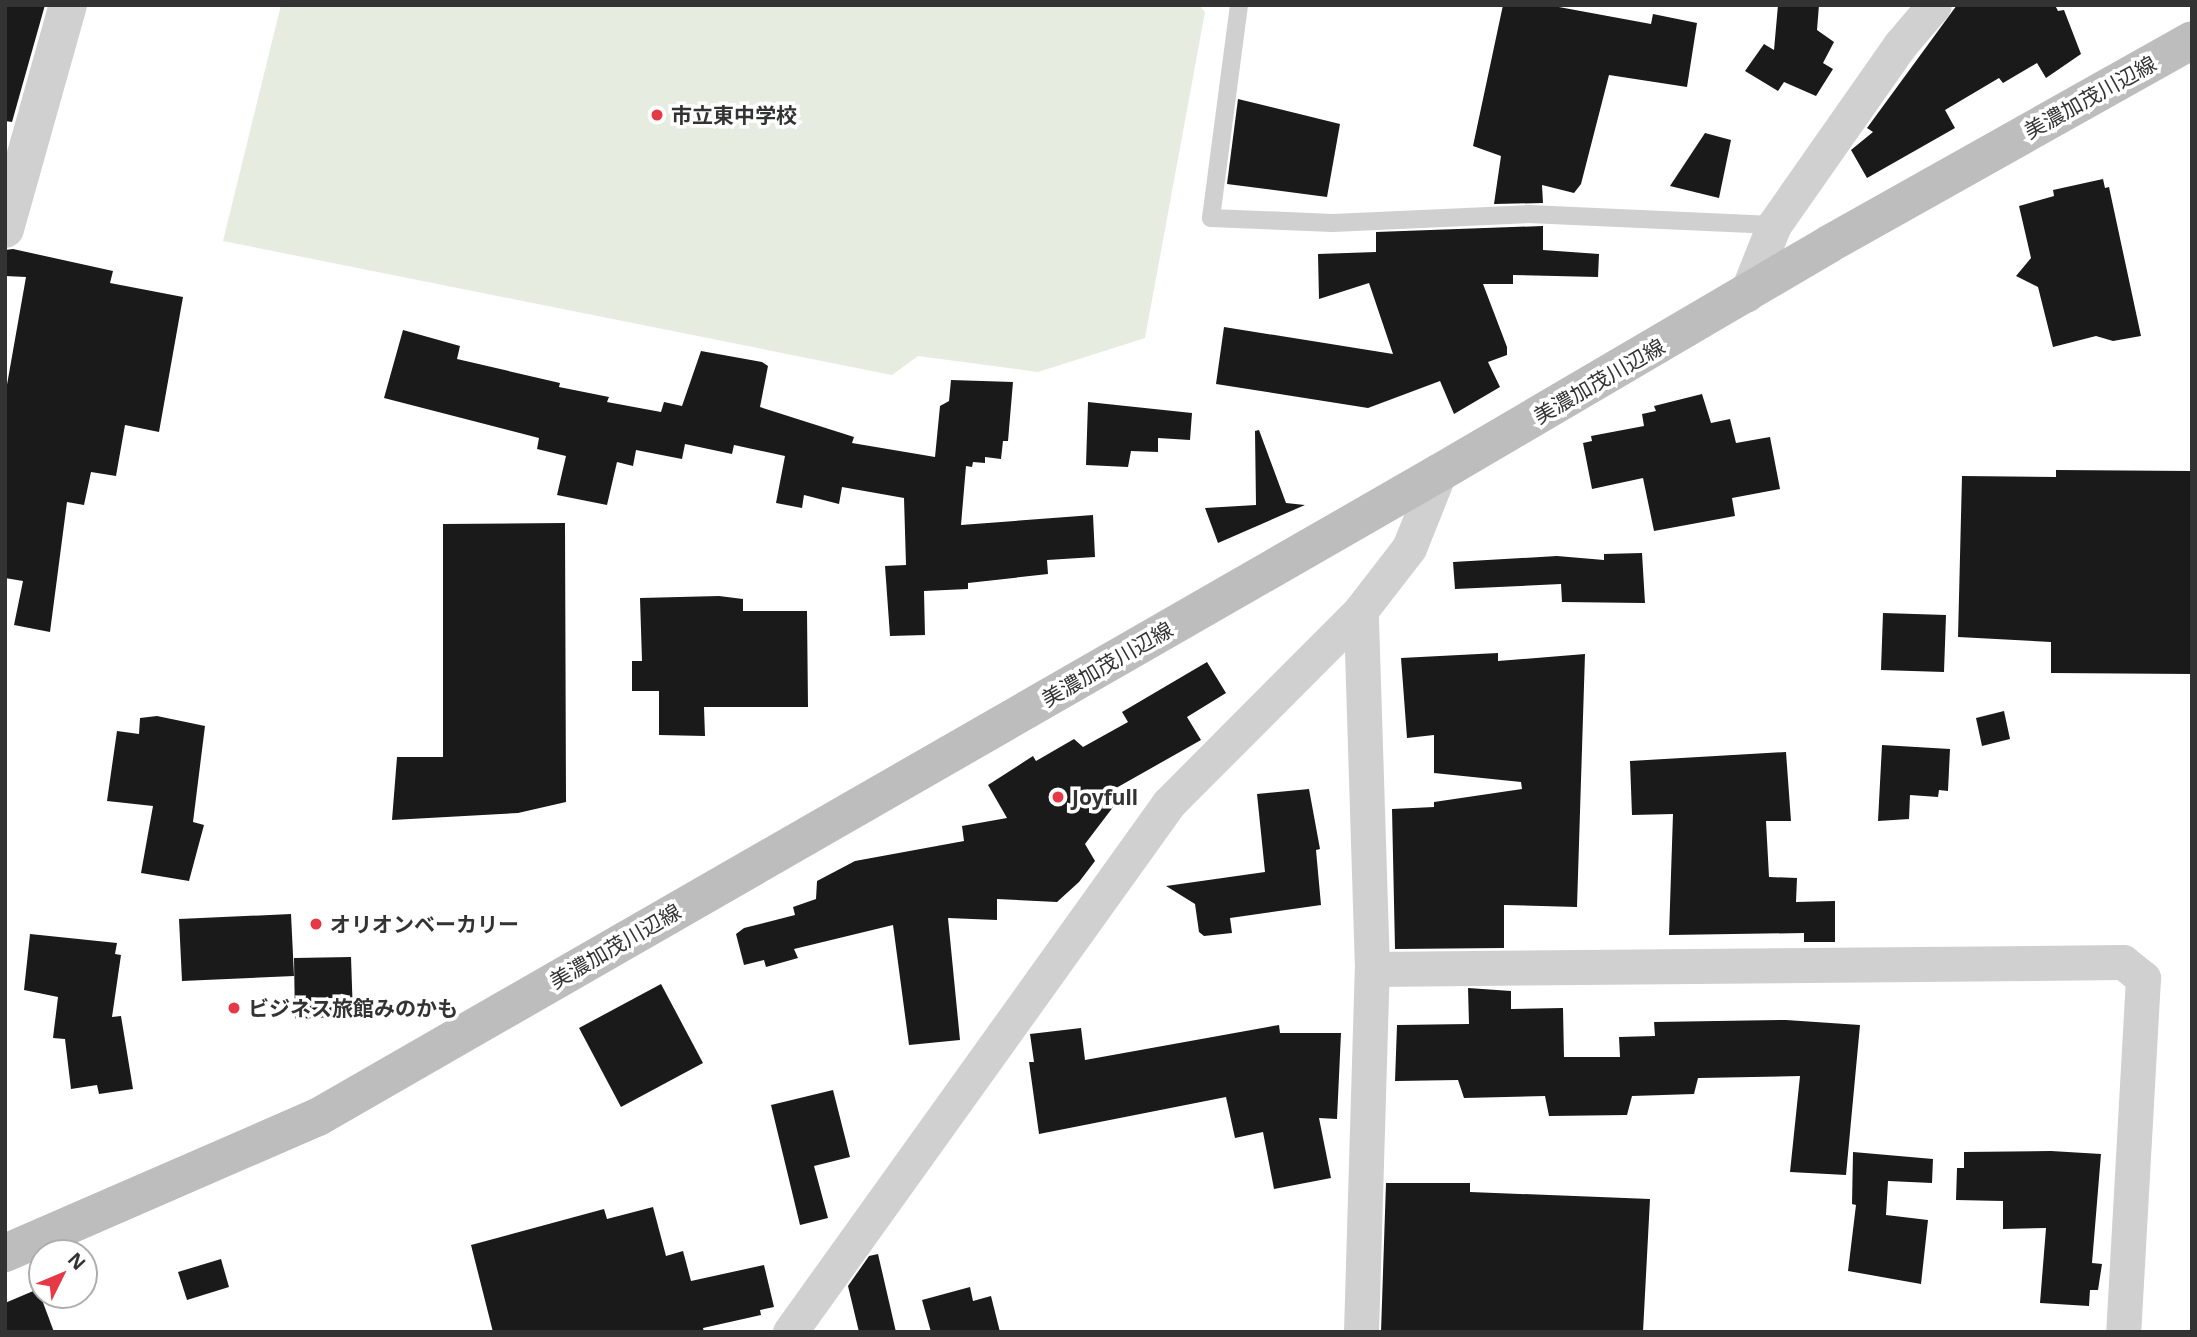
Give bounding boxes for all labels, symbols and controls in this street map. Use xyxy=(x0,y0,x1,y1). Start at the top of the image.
street label: 美濃加茂川辺線 xyxy=(2020,50,2160,144)
place label: 市立東中学校 xyxy=(671,102,797,128)
marker: 市立東中学校 xyxy=(649,107,665,123)
street label: 美濃加茂川辺線 xyxy=(1529,333,1669,429)
street label: 美濃加茂川辺線 xyxy=(1037,616,1177,712)
place label: Joyfull xyxy=(1072,784,1138,810)
marker: Joyfull xyxy=(1050,789,1066,805)
street label: 美濃加茂川辺線 xyxy=(545,898,685,994)
place label: オリオンベーカリー xyxy=(330,911,519,937)
marker: オリオンベーカリー xyxy=(308,916,324,932)
place label: ビジネス旅館みのかも xyxy=(248,995,458,1021)
marker: ビジネス旅館みのかも xyxy=(226,1000,242,1016)
north arrow xyxy=(28,1239,98,1309)
text: N xyxy=(62,1247,92,1276)

